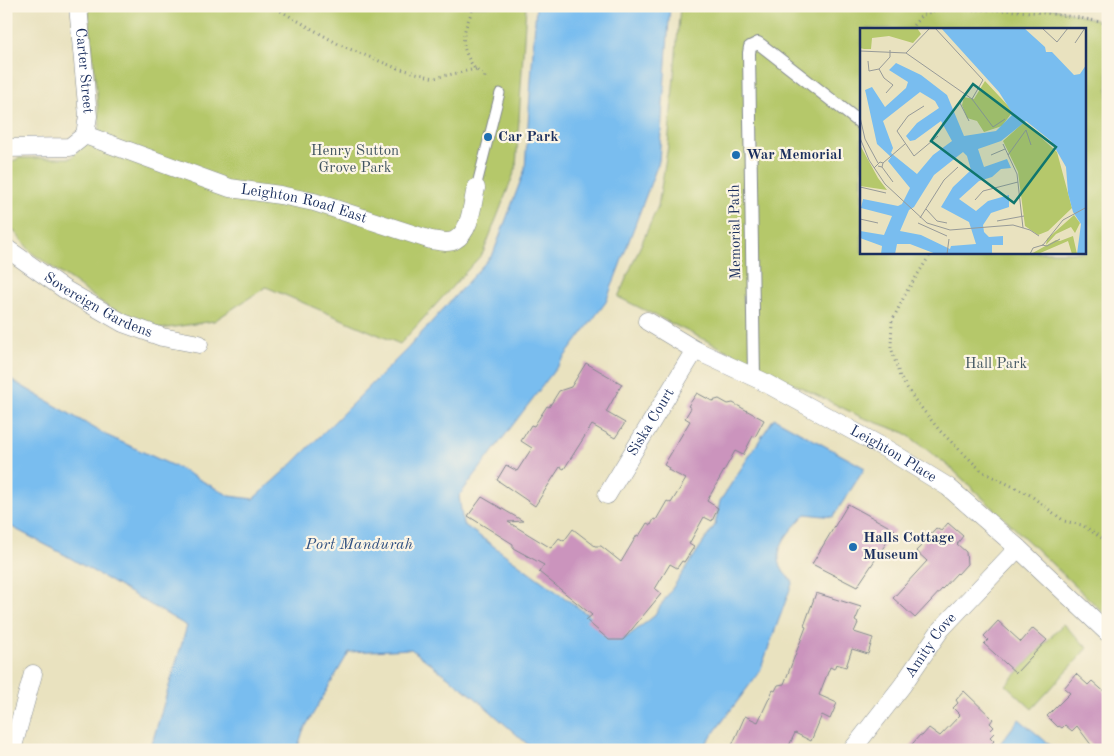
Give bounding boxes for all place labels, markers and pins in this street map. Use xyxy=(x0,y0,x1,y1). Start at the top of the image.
place label: Car Park xyxy=(498,130,559,145)
marker: Car Park xyxy=(482,131,494,143)
place label: War Memorial xyxy=(746,148,843,163)
marker: War Memorial xyxy=(730,149,742,161)
place label: Halls Cottage Museum xyxy=(863,531,954,563)
marker: Halls Cottage Museum xyxy=(847,541,859,553)

